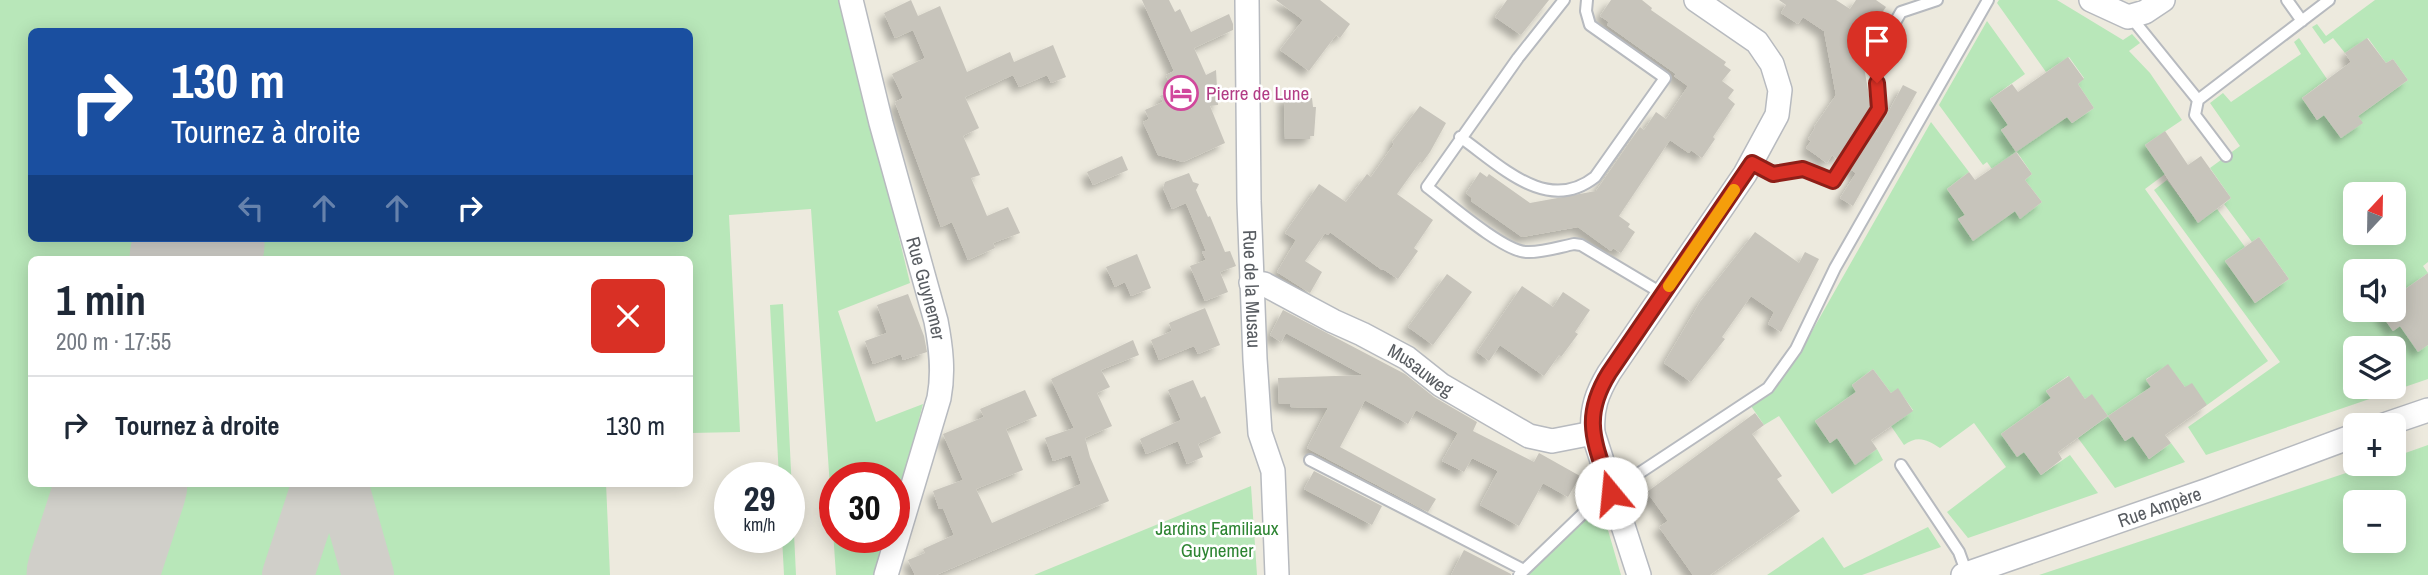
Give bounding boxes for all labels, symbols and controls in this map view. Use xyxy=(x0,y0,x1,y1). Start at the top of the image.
pin xyxy=(1847,11,1907,83)
icon: arrive xyxy=(1858,22,1896,60)
text: 130 m xyxy=(171,47,285,113)
icon: right xyxy=(56,56,147,147)
hotel icon: Pierre de Lune xyxy=(1162,74,1200,112)
place label: Pierre de Lune xyxy=(1206,80,1309,106)
text: Tournez à droite xyxy=(171,110,361,153)
north arrow xyxy=(2343,182,2406,245)
map controls xyxy=(2343,182,2406,553)
icon: left xyxy=(232,189,270,227)
icon: ahead xyxy=(305,189,343,227)
icon: ahead xyxy=(378,189,416,227)
icon: right xyxy=(451,189,489,227)
street label: Rue de la Musau xyxy=(1237,230,1268,348)
street label: Rue Guynemer xyxy=(900,234,952,342)
button: sound xyxy=(2343,259,2406,322)
text: 1 min xyxy=(56,272,146,328)
button: close xyxy=(591,279,665,353)
text: 200 m · 17:55 xyxy=(56,326,171,357)
button: layers xyxy=(2343,336,2406,399)
street label: Musauweg xyxy=(1383,337,1458,403)
icon: right xyxy=(56,406,94,444)
text: Tournez à droite xyxy=(115,408,279,443)
text: 130 m xyxy=(606,408,665,443)
button: + xyxy=(2343,413,2406,476)
position arrow xyxy=(1574,456,1648,530)
speed limit sign: 30 xyxy=(819,462,910,553)
text: 29 xyxy=(744,475,775,522)
street label: Rue Ampère xyxy=(2114,480,2205,533)
button: − xyxy=(2343,490,2406,553)
text: km/h xyxy=(744,512,776,537)
park label: Jardins Familiaux Guynemer xyxy=(1155,515,1279,563)

